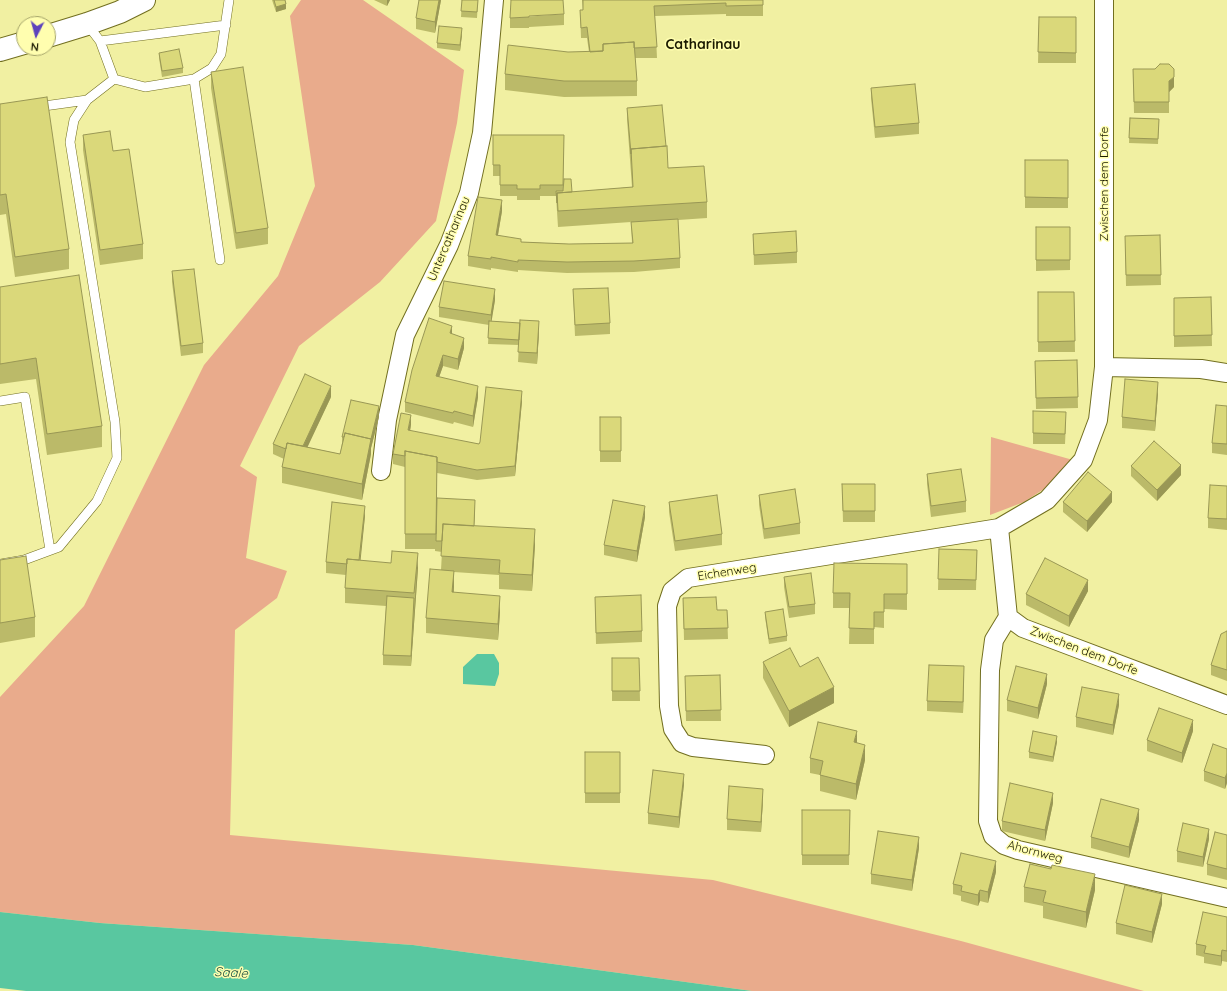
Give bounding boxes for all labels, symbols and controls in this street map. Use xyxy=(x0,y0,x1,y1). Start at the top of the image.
north arrow xyxy=(16,16,56,56)
district label: Catharinau xyxy=(666,37,740,53)
text: N xyxy=(30,40,40,54)
street label: Zwischen dem Dorfe xyxy=(1097,127,1111,241)
street label: Untercatharinau xyxy=(425,195,473,283)
street label: Eichenweg xyxy=(697,560,757,584)
street label: Zwischen dem Dorfe xyxy=(1028,624,1140,678)
street label: Ahornweg xyxy=(1006,838,1064,866)
water label: Saale xyxy=(214,964,248,982)

